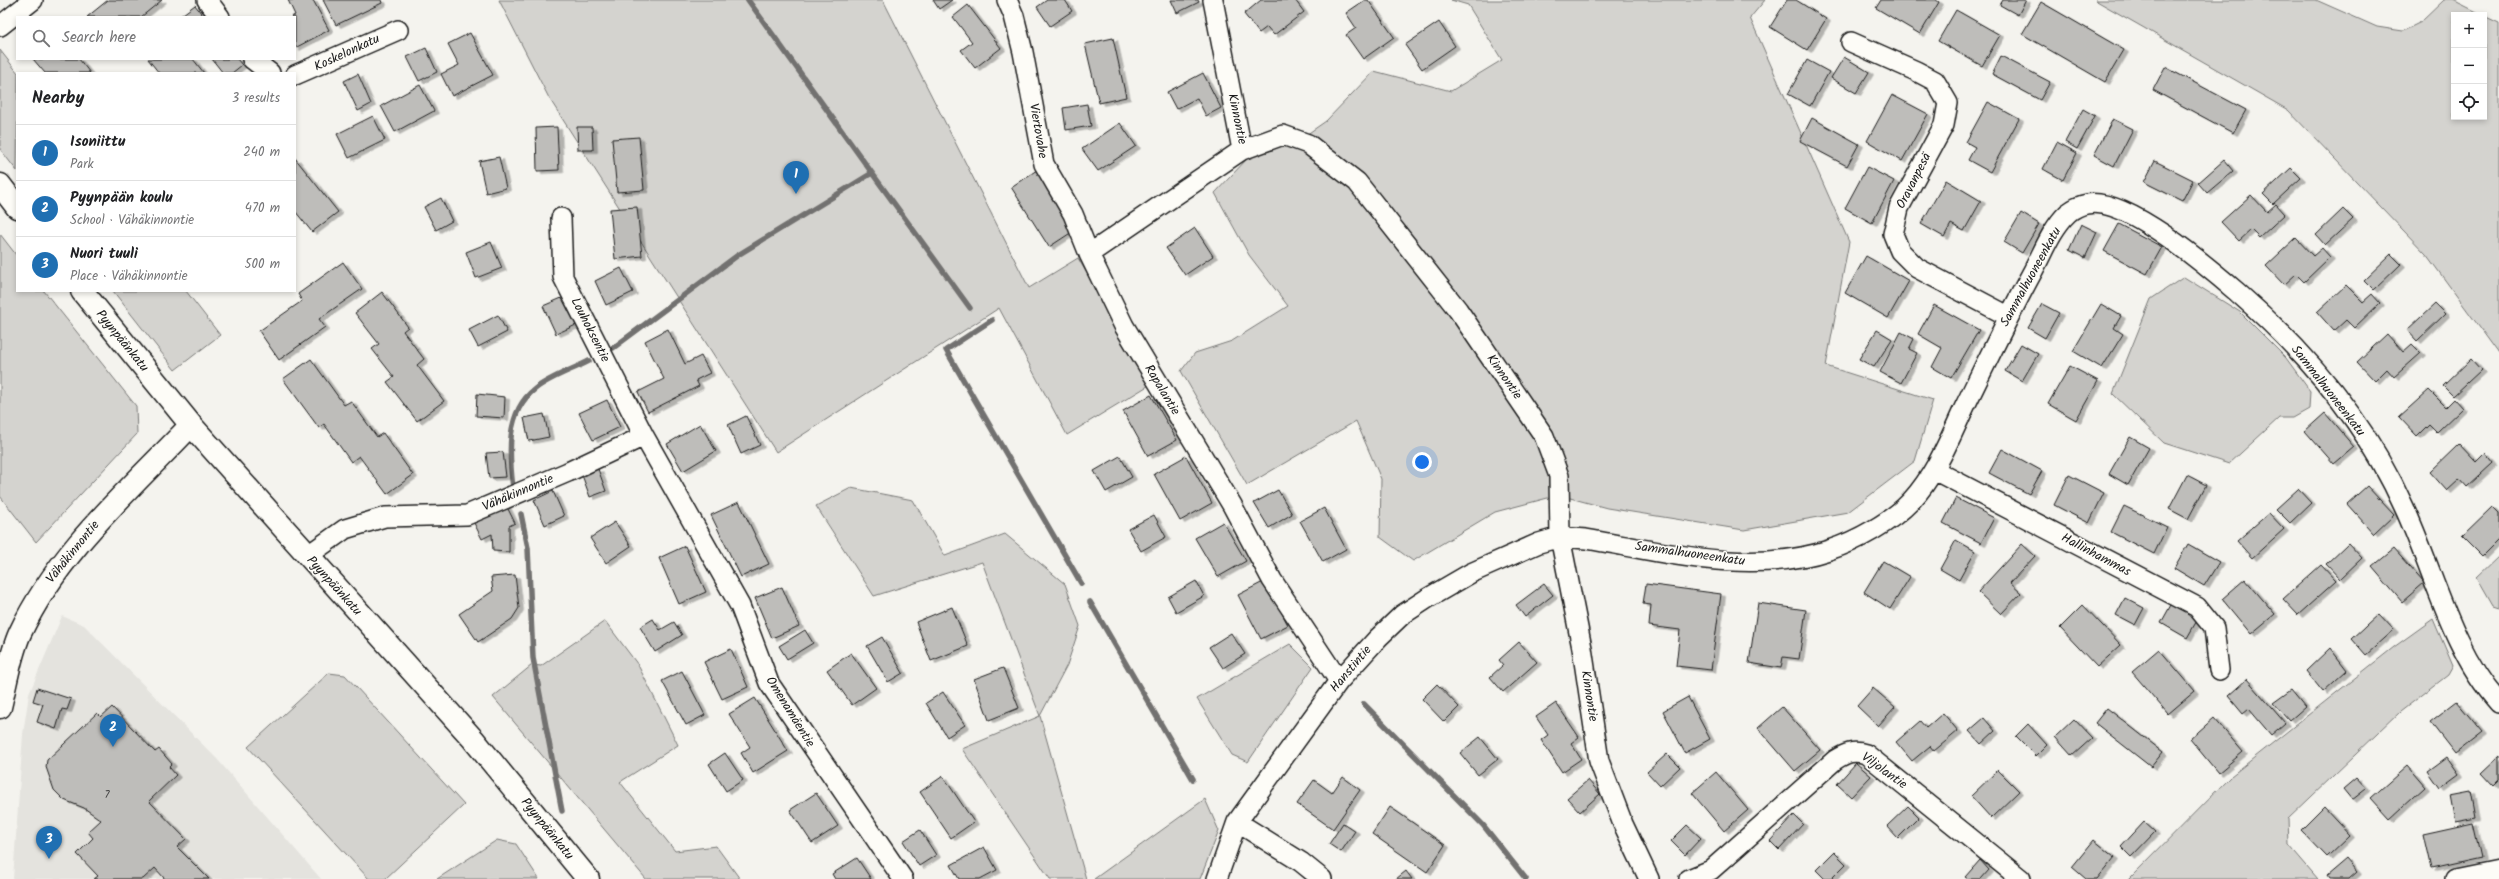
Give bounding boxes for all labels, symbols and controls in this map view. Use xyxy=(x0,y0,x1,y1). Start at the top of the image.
map controls xyxy=(2451,12,2487,120)
button: + xyxy=(2451,12,2487,48)
search box xyxy=(16,16,296,60)
text: Search here xyxy=(62,26,136,50)
icon: search xyxy=(30,27,52,49)
street label: Koskelonkatu xyxy=(311,28,384,77)
button: − xyxy=(2451,48,2487,84)
button: locate xyxy=(2451,84,2487,120)
text: Nearby xyxy=(32,85,84,112)
text: 3 results xyxy=(232,88,280,109)
street label: Kinnontie xyxy=(1221,92,1253,146)
street label: Viertovahe xyxy=(1023,102,1053,160)
text: Isoniittu xyxy=(70,130,125,154)
text: 1 xyxy=(43,142,47,163)
text: 240 m xyxy=(243,142,280,163)
street label: Oravanpesä xyxy=(1891,148,1938,213)
text: Park xyxy=(70,154,94,175)
pin: 1 xyxy=(783,161,809,194)
text: Pyynpään koulu xyxy=(70,186,173,210)
text: 2 xyxy=(41,198,49,219)
text: 470 m xyxy=(245,198,280,219)
text: School · Vähäkinnontie xyxy=(70,210,194,231)
street label: Sammalhuoneenkatu xyxy=(1995,223,2067,331)
text: Nuori tuuli xyxy=(70,242,138,266)
text: 3 xyxy=(41,254,49,275)
text: 500 m xyxy=(244,254,280,275)
text: Place · Vähäkinnontie xyxy=(70,266,187,287)
street label: Louhoksentie xyxy=(565,294,615,366)
street label: Pyynpäänkatu xyxy=(90,305,154,377)
street label: Sammalhuoneenkatu xyxy=(2286,341,2371,442)
street label: Kinnontie xyxy=(1481,350,1527,404)
street label: Rapalantie xyxy=(1139,361,1186,420)
your location xyxy=(1412,452,1432,472)
street label: Vähäkinnontie xyxy=(479,468,557,518)
street label: Vähäkinnontie xyxy=(41,516,105,588)
street label: Hallinhammas xyxy=(2057,528,2135,582)
street label: Sammalhuoneenkatu xyxy=(1634,536,1747,572)
street label: Pyynpäänkatu xyxy=(301,551,367,621)
street label: Hanstintie xyxy=(1325,641,1377,697)
street label: Kinnontie xyxy=(1575,669,1603,723)
street label: Omenamäentie xyxy=(760,672,820,752)
pin: 2 xyxy=(100,714,126,747)
street label: Viljolantie xyxy=(1857,747,1912,795)
house number: 7 xyxy=(104,786,110,804)
street label: Pyynpäänkatu xyxy=(515,793,579,865)
pin: 3 xyxy=(36,826,62,859)

